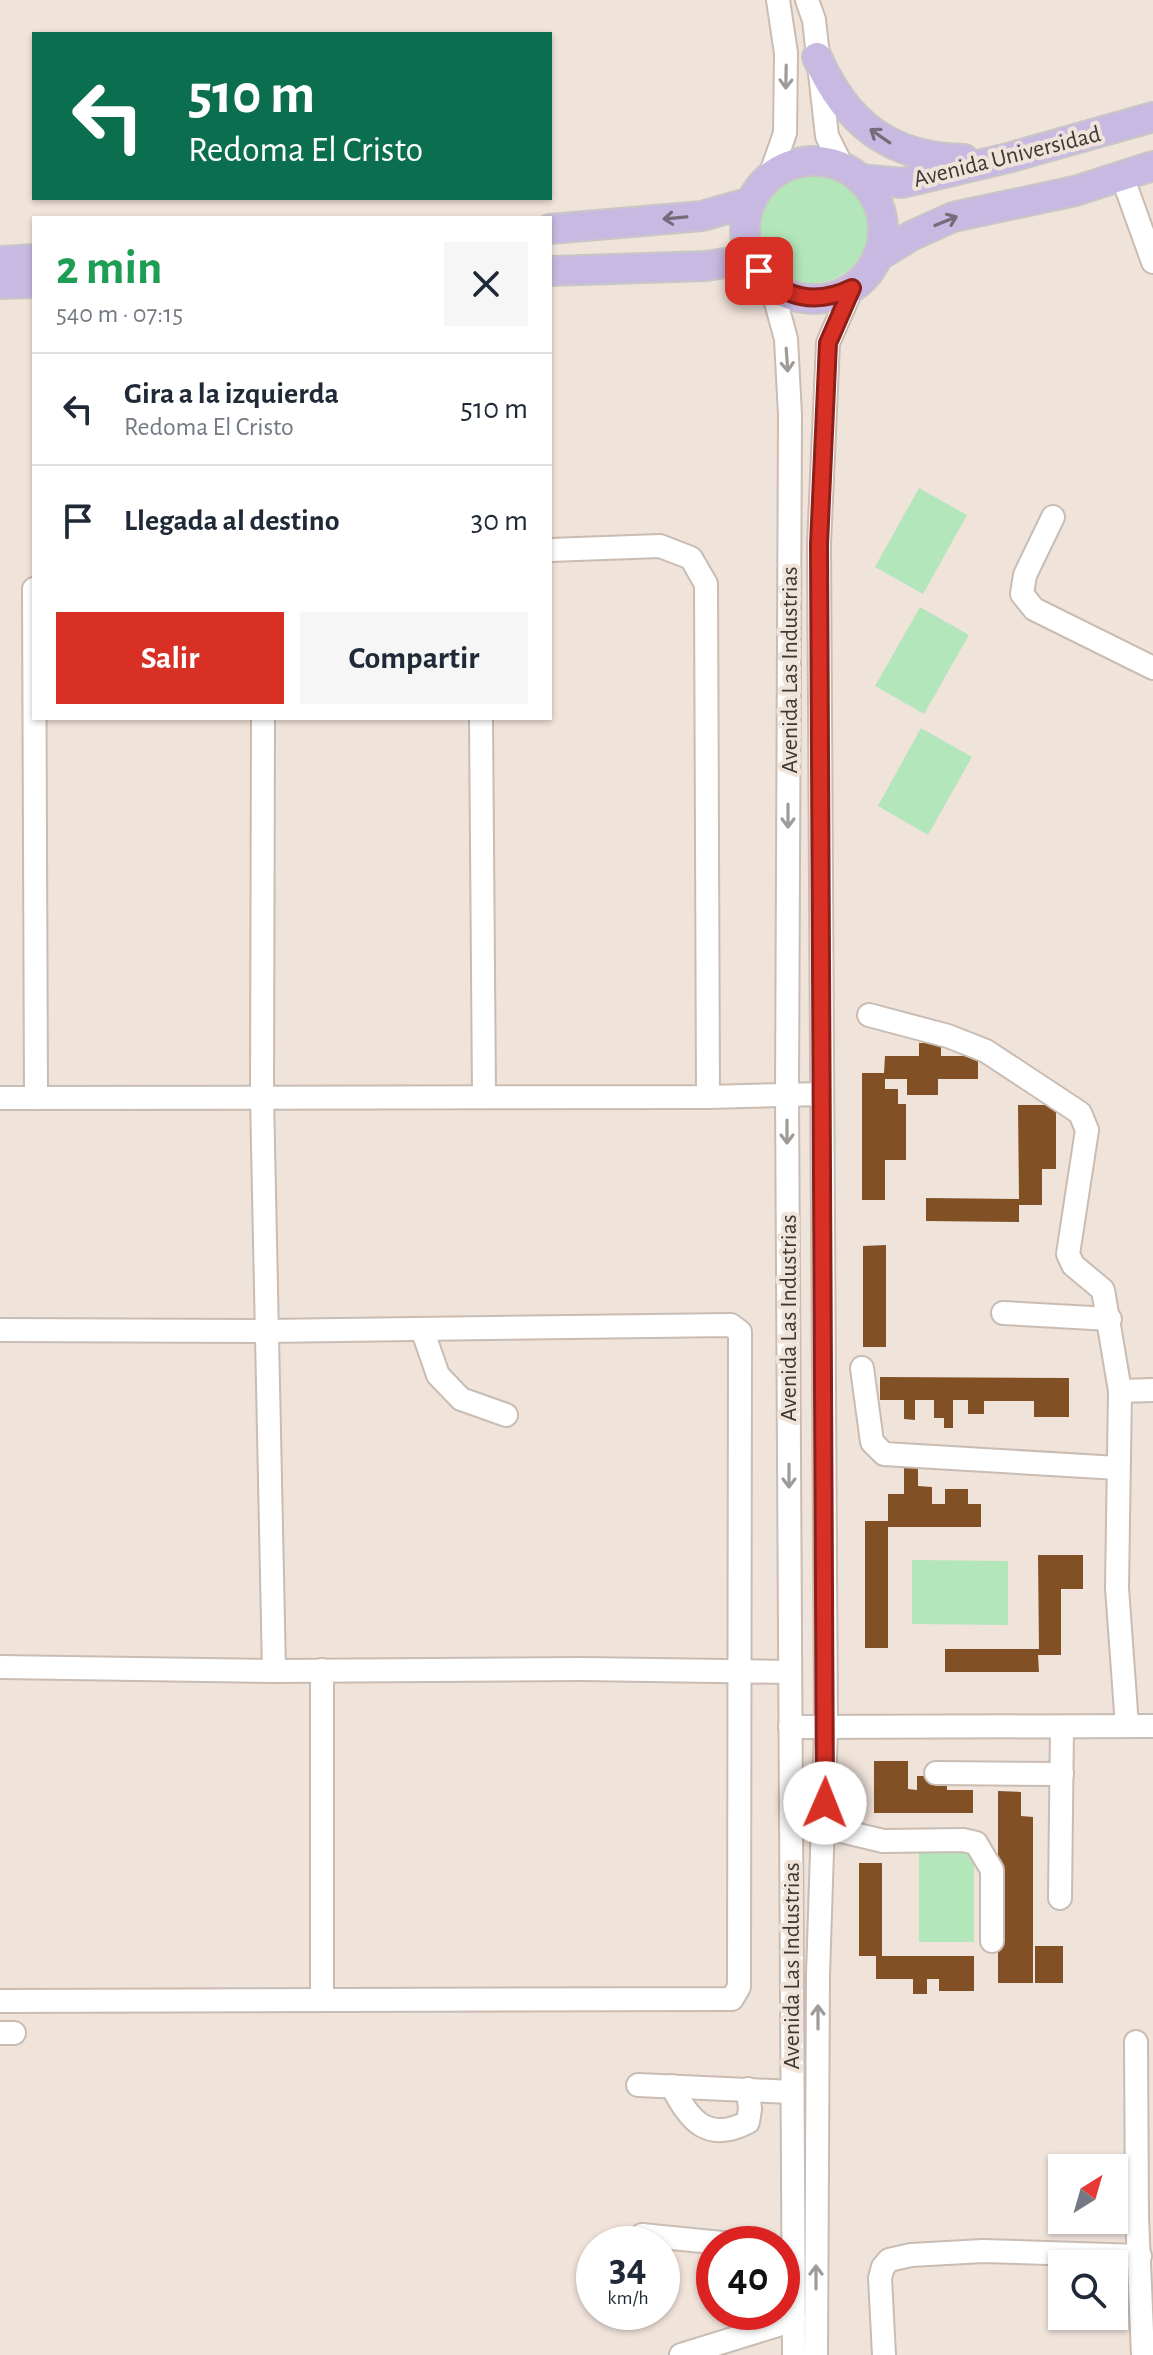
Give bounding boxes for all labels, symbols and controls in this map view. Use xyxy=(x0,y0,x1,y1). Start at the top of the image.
one-way arrow xyxy=(778,63,794,90)
icon: left xyxy=(56,64,160,168)
text: 510 m xyxy=(188,67,315,123)
street label: Avenida Universidad xyxy=(911,122,1103,192)
one-way arrow xyxy=(869,128,891,144)
text: Redoma El Cristo xyxy=(188,132,423,168)
one-way arrow xyxy=(662,211,689,226)
one-way arrow xyxy=(933,213,958,227)
pin xyxy=(725,237,793,305)
button: close xyxy=(444,242,528,326)
text: 2 min xyxy=(56,245,163,293)
icon: arrive xyxy=(737,249,781,293)
text: 540 m · 07:15 xyxy=(56,301,183,327)
one-way arrow xyxy=(780,346,795,373)
text: Gira a la izquierda xyxy=(124,379,339,409)
icon: left xyxy=(56,387,100,431)
text: 510 m xyxy=(460,394,528,424)
text: Redoma El Cristo xyxy=(124,414,294,440)
icon: arrive xyxy=(56,499,100,543)
text: Llegada al destino xyxy=(124,506,340,536)
text: 30 m xyxy=(471,506,528,536)
street label: Avenida Las Industrias xyxy=(778,566,802,774)
button: Salir xyxy=(56,612,284,704)
button: Compartir xyxy=(300,612,528,704)
one-way arrow xyxy=(780,802,796,829)
one-way arrow xyxy=(779,1118,795,1145)
street label: Avenida Las Industrias xyxy=(777,1214,801,1422)
one-way arrow xyxy=(781,1462,797,1489)
position arrow xyxy=(783,1761,867,1845)
street label: Avenida Las Industrias xyxy=(780,1862,804,2070)
one-way arrow xyxy=(810,2004,826,2031)
north arrow xyxy=(1048,2154,1128,2234)
map controls xyxy=(1048,2154,1128,2330)
speed limit sign: 40 xyxy=(696,2226,800,2330)
text: 34 xyxy=(609,2248,647,2288)
button: search xyxy=(1048,2250,1128,2330)
one-way arrow xyxy=(808,2264,824,2291)
text: km/h xyxy=(607,2288,649,2308)

